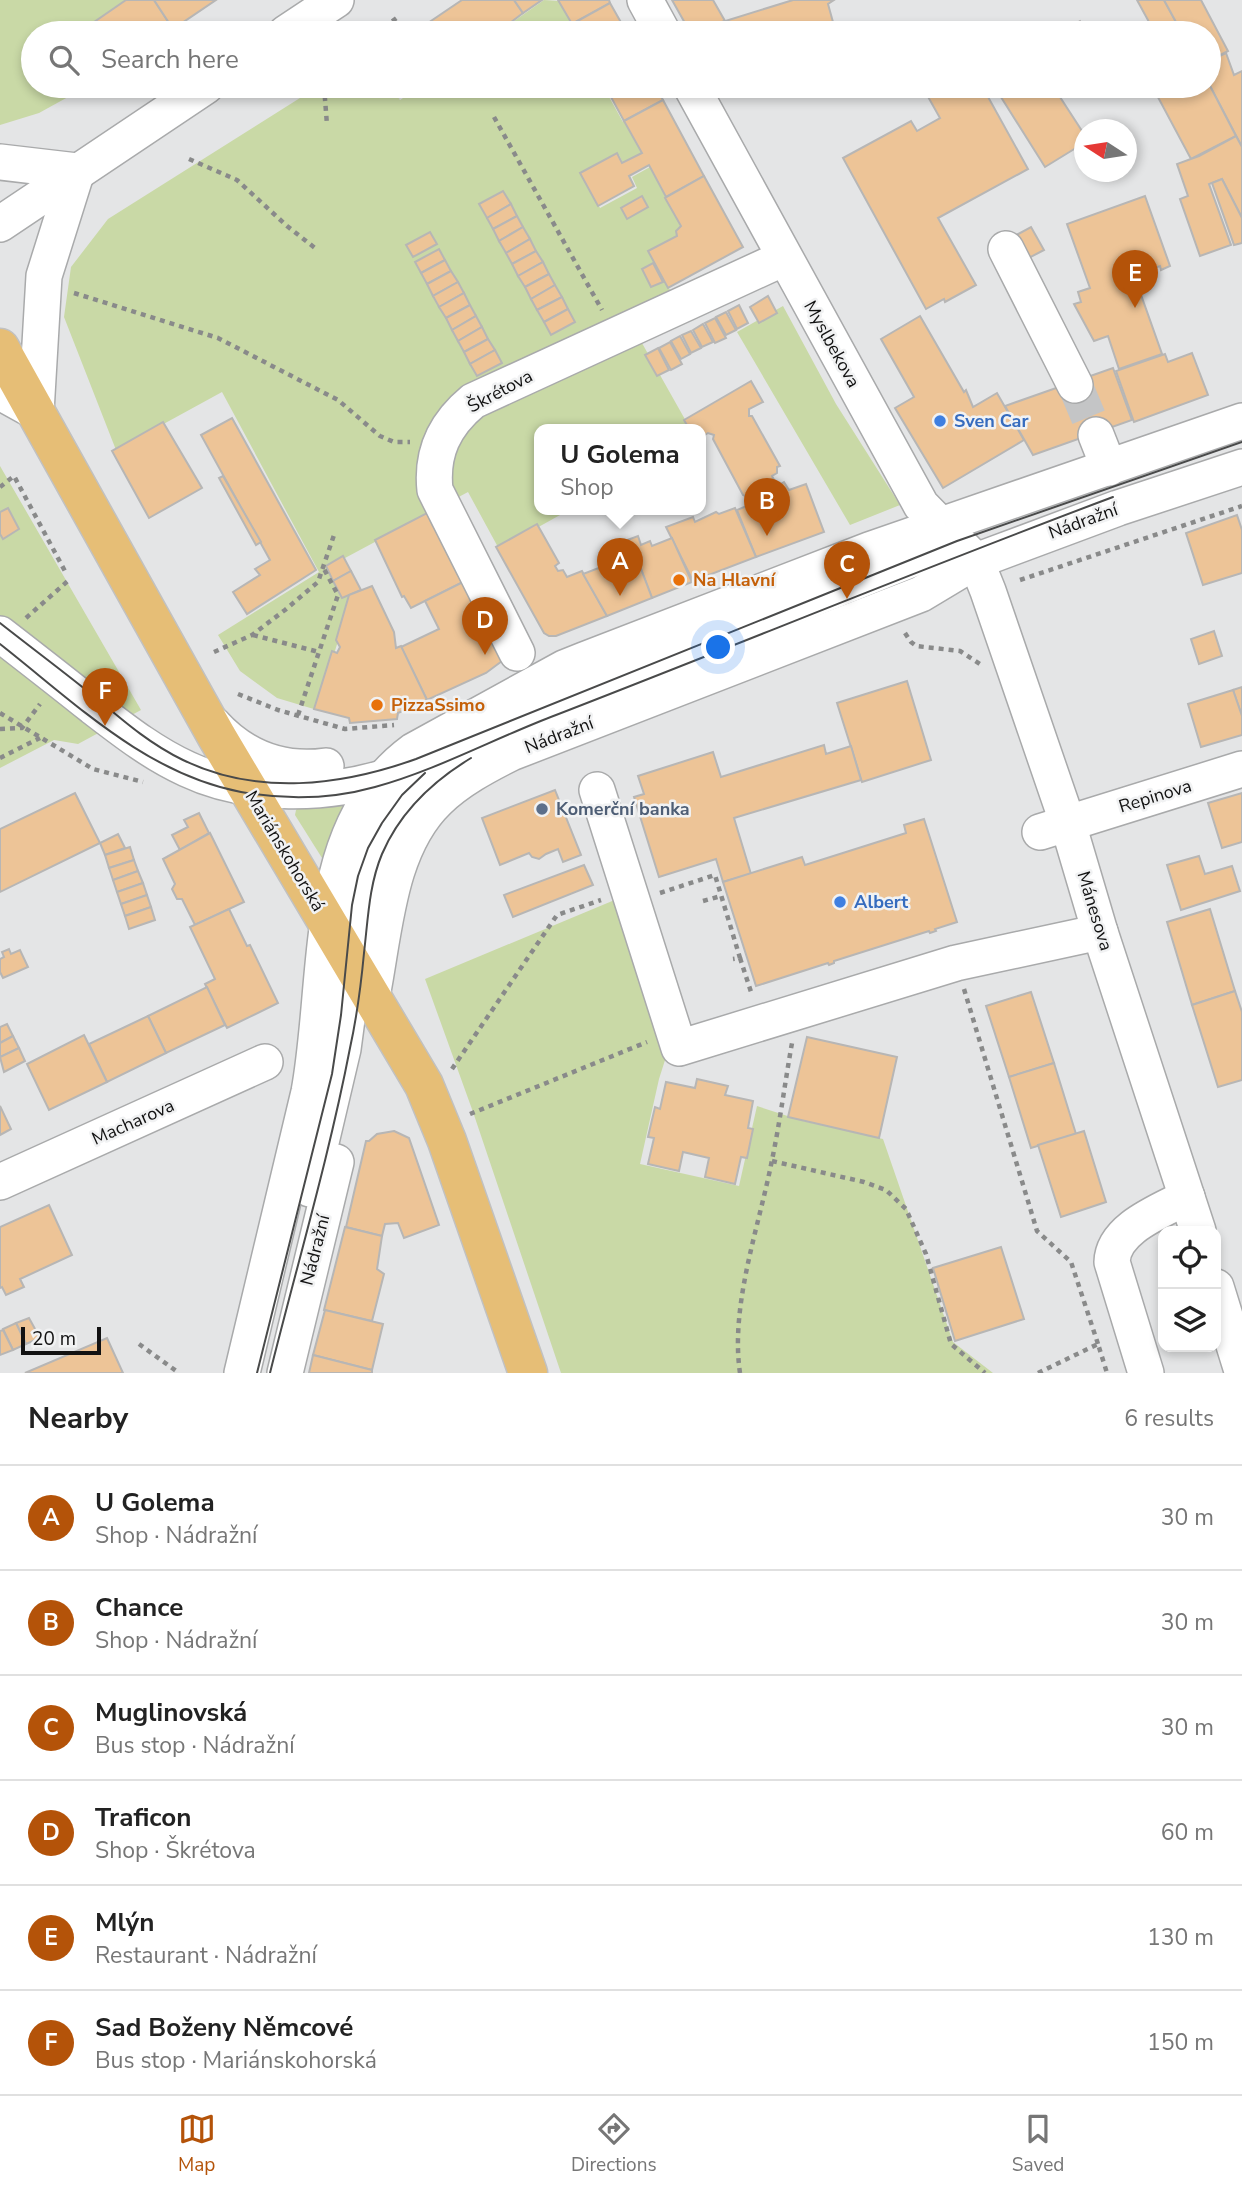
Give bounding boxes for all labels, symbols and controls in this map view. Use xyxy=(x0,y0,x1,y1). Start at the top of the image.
search box xyxy=(21,21,1221,98)
icon: search xyxy=(45,41,83,79)
text: Search here xyxy=(101,42,239,77)
north arrow xyxy=(1074,119,1137,182)
pin: E xyxy=(1112,250,1158,308)
street label: Myslbekova xyxy=(798,296,866,392)
street label: Škrétova xyxy=(463,364,537,418)
place label: Sven Car xyxy=(954,409,1028,433)
marker: Sven Car xyxy=(932,413,948,429)
popup xyxy=(534,424,706,515)
text: U Golema xyxy=(560,437,680,472)
text: Shop xyxy=(560,472,614,503)
pin: B xyxy=(744,478,790,536)
street label: Nádražní xyxy=(1045,497,1122,545)
pin: A xyxy=(597,538,643,596)
pin: C xyxy=(824,541,870,599)
place label: Na Hlavní xyxy=(693,568,777,592)
marker: Na Hlavní xyxy=(671,572,687,588)
pin: D xyxy=(462,597,508,655)
your location xyxy=(701,630,735,664)
pin: F xyxy=(82,668,128,726)
place label: PizzaSsimo xyxy=(391,693,485,717)
marker: PizzaSsimo xyxy=(369,697,385,713)
street label: Nádražní xyxy=(521,711,598,759)
street label: Repinova xyxy=(1116,774,1194,818)
street label: Mariánskohorská xyxy=(240,786,330,916)
place label: Komerční banka xyxy=(556,797,690,821)
marker: Komerční banka xyxy=(534,801,550,817)
street label: Mánesova xyxy=(1072,868,1118,954)
place label: Albert xyxy=(854,890,908,914)
marker: Albert xyxy=(832,894,848,910)
street label: Macharova xyxy=(88,1093,178,1151)
street label: Nádražní xyxy=(295,1211,336,1288)
map controls xyxy=(1158,1226,1221,1352)
button: locate xyxy=(1158,1226,1221,1289)
button: layers xyxy=(1158,1289,1221,1352)
scale bar xyxy=(21,1324,102,1356)
text: 20 m xyxy=(32,1326,76,1352)
text: Nearby xyxy=(28,1398,128,1439)
text: 6 results xyxy=(1124,1403,1214,1434)
text: U Golema xyxy=(95,1485,215,1520)
text: A xyxy=(42,1502,60,1533)
text: 30 m xyxy=(1161,1502,1214,1533)
text: Shop · Nádražní xyxy=(95,1520,257,1551)
text: Chance xyxy=(95,1590,183,1625)
text: B xyxy=(43,1607,59,1638)
text: 30 m xyxy=(1161,1607,1214,1638)
text: Shop · Nádražní xyxy=(95,1625,257,1656)
text: Muglinovská xyxy=(95,1695,247,1730)
text: C xyxy=(43,1712,59,1743)
text: 30 m xyxy=(1161,1712,1214,1743)
text: Bus stop · Nádražní xyxy=(95,1730,295,1761)
text: Traficon xyxy=(95,1800,192,1835)
text: D xyxy=(42,1817,60,1848)
text: 60 m xyxy=(1161,1817,1214,1848)
text: Shop · Škrétova xyxy=(95,1835,256,1866)
text: Mlýn xyxy=(95,1905,154,1940)
text: E xyxy=(44,1922,58,1953)
text: 130 m xyxy=(1147,1922,1214,1953)
text: Restaurant · Nádražní xyxy=(95,1940,317,1971)
text: Sad Boženy Němcové xyxy=(95,2010,353,2045)
text: F xyxy=(45,2027,57,2058)
text: 150 m xyxy=(1147,2027,1214,2058)
text: Bus stop · Mariánskohorská xyxy=(95,2045,377,2076)
tab: Map xyxy=(178,2110,216,2178)
tab: Directions xyxy=(571,2110,657,2178)
tab: Saved xyxy=(1012,2110,1064,2178)

